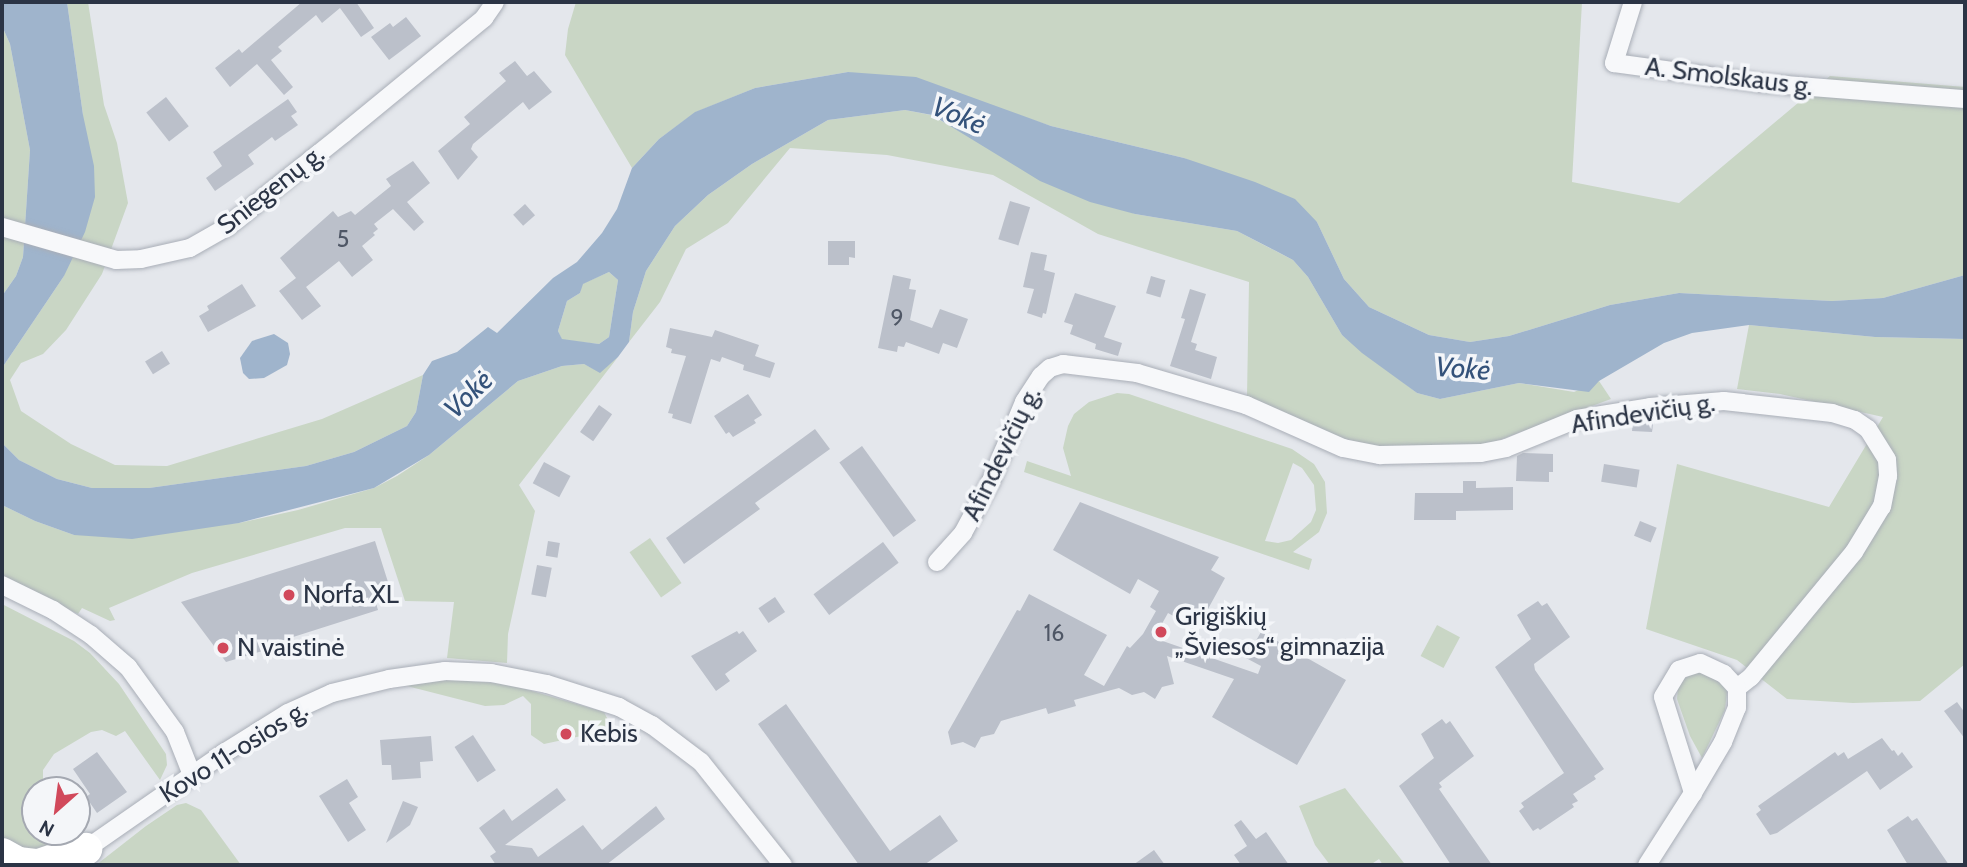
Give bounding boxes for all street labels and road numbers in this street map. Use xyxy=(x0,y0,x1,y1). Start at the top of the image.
street label: A. Smolskaus g. xyxy=(1643,51,1815,103)
street label: Sniegenų g. xyxy=(211,139,331,241)
street label: Afindevičių g. xyxy=(956,382,1048,526)
street label: Afindevičių g. xyxy=(1569,387,1717,441)
street label: Kovo 11-osios g. xyxy=(154,694,314,810)

